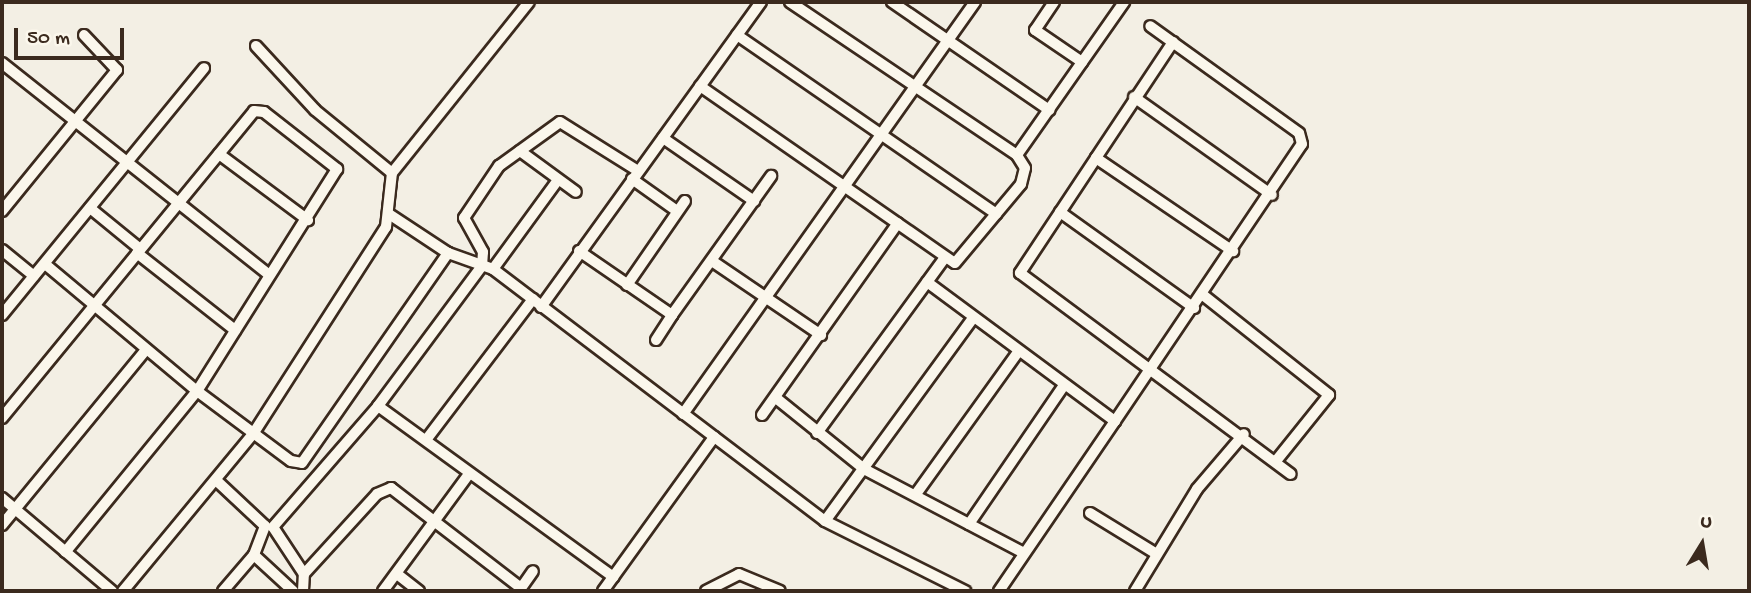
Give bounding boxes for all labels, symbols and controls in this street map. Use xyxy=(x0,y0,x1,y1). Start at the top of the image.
scale bar xyxy=(18,14,128,58)
text: 50 m xyxy=(27,27,70,52)
north arrow xyxy=(1667,509,1737,579)
text: U xyxy=(1699,511,1714,535)

